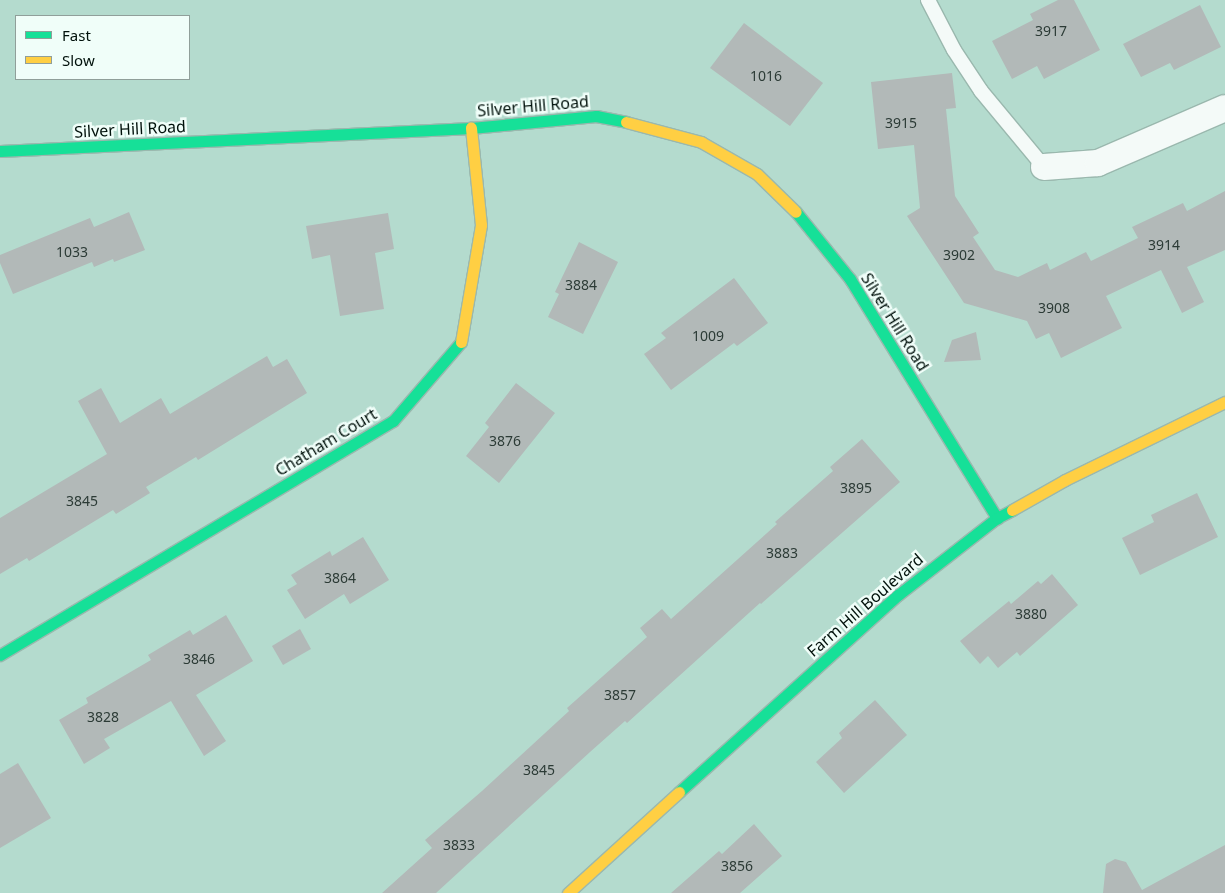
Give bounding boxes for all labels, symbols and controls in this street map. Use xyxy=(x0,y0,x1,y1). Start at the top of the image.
legend xyxy=(15,15,190,80)
house number: 3917 xyxy=(1035,23,1067,39)
text: Fast xyxy=(62,25,91,45)
text: Slow xyxy=(62,50,95,70)
house number: 1016 xyxy=(750,68,782,84)
street label: Silver Hill Road xyxy=(476,92,590,120)
house number: 3915 xyxy=(885,115,917,131)
street label: Silver Hill Road xyxy=(74,116,186,142)
house number: 3914 xyxy=(1148,237,1180,253)
house number: 1033 xyxy=(56,244,88,260)
house number: 3902 xyxy=(943,247,975,263)
street label: Silver Hill Road xyxy=(857,270,933,374)
house number: 3884 xyxy=(565,277,597,293)
house number: 3908 xyxy=(1038,300,1070,316)
house number: 1009 xyxy=(692,328,724,344)
street label: Chatham Court xyxy=(272,404,380,480)
house number: 3876 xyxy=(489,433,521,449)
house number: 3895 xyxy=(840,480,872,496)
house number: 3845 xyxy=(66,493,98,509)
house number: 3883 xyxy=(766,545,798,561)
street label: Farm Hill Boulevard xyxy=(803,549,927,661)
house number: 3864 xyxy=(324,570,356,586)
house number: 3880 xyxy=(1015,606,1047,622)
house number: 3846 xyxy=(183,651,215,667)
house number: 3857 xyxy=(604,687,636,703)
house number: 3828 xyxy=(87,709,119,725)
house number: 3845 xyxy=(523,762,555,778)
house number: 3833 xyxy=(443,837,475,853)
house number: 3856 xyxy=(721,858,753,874)

